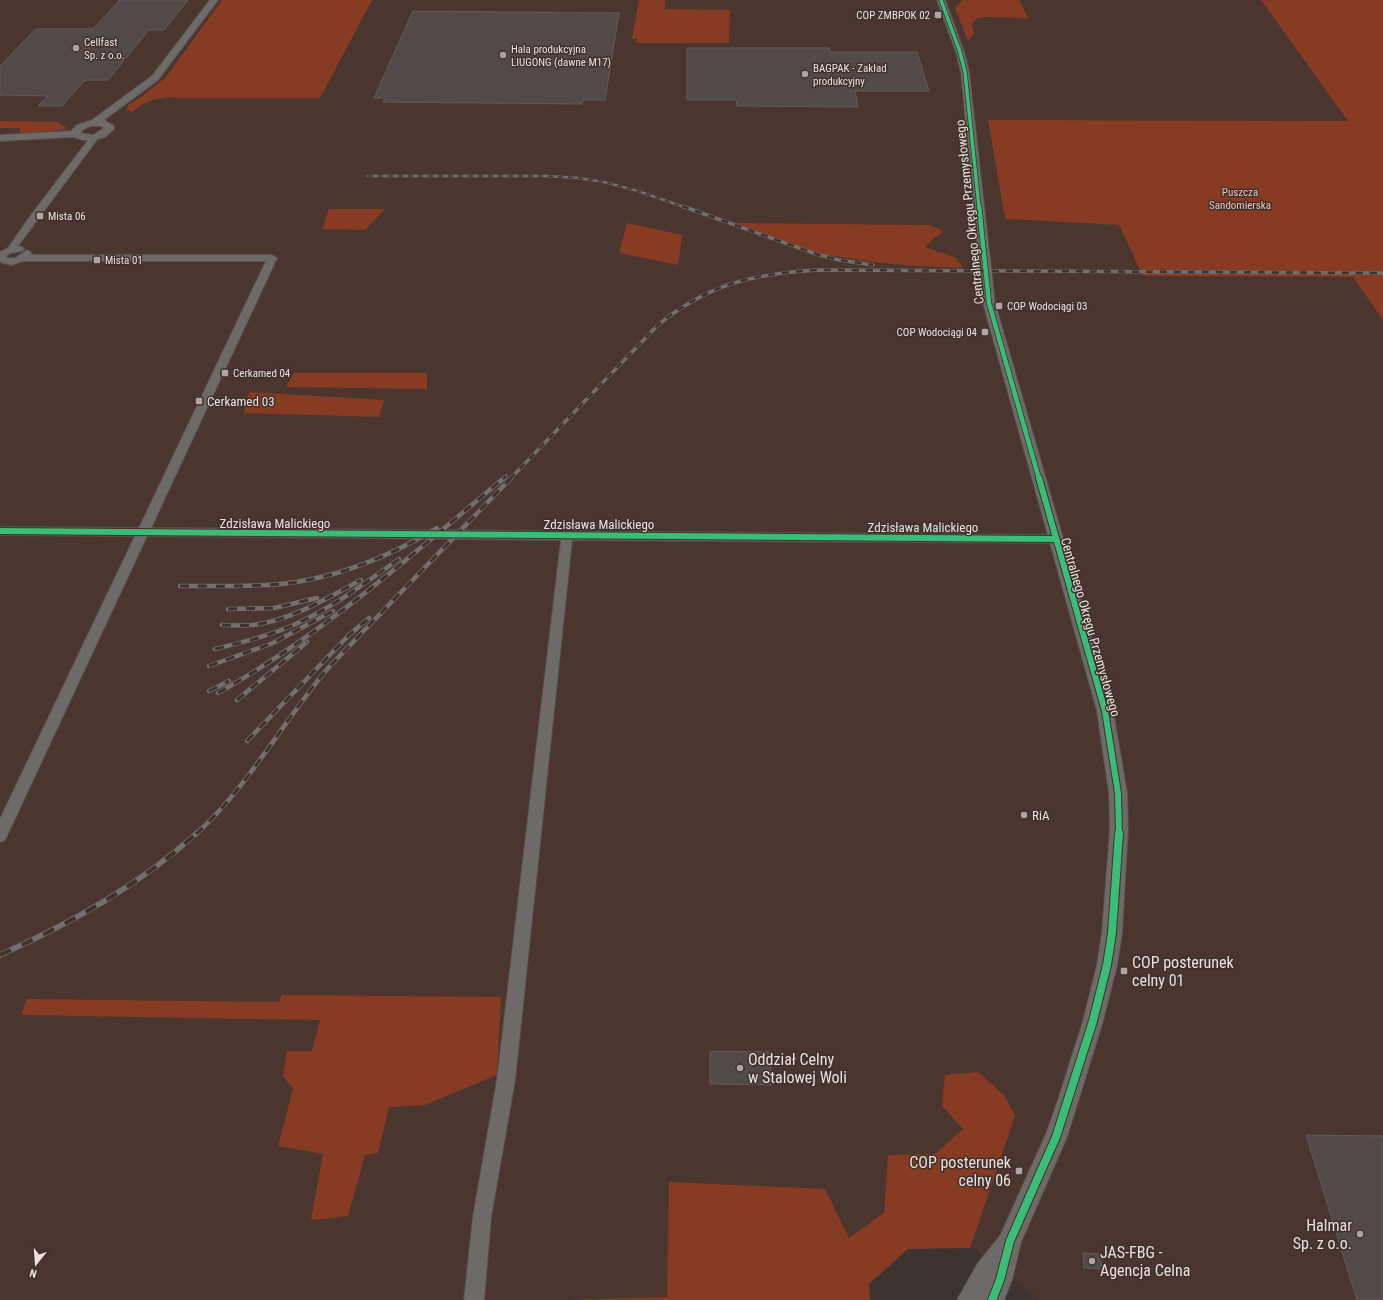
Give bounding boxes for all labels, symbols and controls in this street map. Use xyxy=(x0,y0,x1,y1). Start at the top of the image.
place label: COP ZMBPOK 02 xyxy=(856,9,930,22)
marker: COP ZMBPOK 02 xyxy=(933,10,943,20)
place label: Cellfast Sp. z o.o. xyxy=(84,36,125,62)
marker: Cellfast Sp. z o.o. xyxy=(71,43,81,53)
place label: Hala produkcyjna LIUGONG (dawne M17) xyxy=(511,43,611,69)
marker: Hala produkcyjna LIUGONG (dawne M17) xyxy=(498,50,508,60)
place label: BAGPAK - Zakład produkcyjny xyxy=(813,62,887,88)
marker: BAGPAK - Zakład produkcyjny xyxy=(800,69,810,79)
street label: Centralnego Okręgu Przemysłowego xyxy=(952,119,987,305)
park label: Puszcza Sandomierska xyxy=(1209,186,1271,212)
place label: Mista 06 xyxy=(48,210,86,223)
marker: Mista 06 xyxy=(35,211,45,221)
place label: Mista 01 xyxy=(105,254,143,267)
marker: Mista 01 xyxy=(92,255,102,265)
place label: COP Wodociągi 03 xyxy=(1007,300,1087,313)
marker: COP Wodociągi 03 xyxy=(994,301,1004,311)
place label: COP Wodociągi 04 xyxy=(897,326,978,339)
marker: COP Wodociągi 04 xyxy=(980,327,990,337)
place label: Cerkamed 04 xyxy=(233,367,291,380)
marker: Cerkamed 04 xyxy=(220,368,230,378)
place label: Cerkamed 03 xyxy=(207,394,275,409)
marker: Cerkamed 03 xyxy=(194,396,204,406)
street label: Zdzisława Malickiego xyxy=(220,516,330,531)
street label: Zdzisława Malickiego xyxy=(544,517,654,532)
street label: Zdzisława Malickiego xyxy=(868,520,978,535)
street label: Centralnego Okręgu Przemysłowego xyxy=(1058,536,1123,718)
place label: RiA xyxy=(1032,808,1050,823)
marker: RiA xyxy=(1019,810,1029,820)
place label: COP posterunek celny 01 xyxy=(1132,953,1235,990)
marker: COP posterunek celny 01 xyxy=(1119,966,1129,976)
place label: Oddział Celny w Stalowej Woli xyxy=(748,1050,847,1087)
marker: Oddział Celny w Stalowej Woli xyxy=(735,1063,745,1073)
place label: COP posterunek celny 06 xyxy=(909,1153,1012,1190)
marker: COP posterunek celny 06 xyxy=(1014,1166,1024,1176)
place label: Halmar Sp. z o.o. xyxy=(1293,1216,1352,1253)
marker: Halmar Sp. z o.o. xyxy=(1355,1229,1365,1239)
place label: JAS-FBG - Agencja Celna xyxy=(1100,1243,1190,1280)
north arrow xyxy=(16,1244,56,1284)
marker: JAS-FBG - Agencja Celna xyxy=(1087,1256,1097,1266)
text: N xyxy=(28,1266,38,1280)

